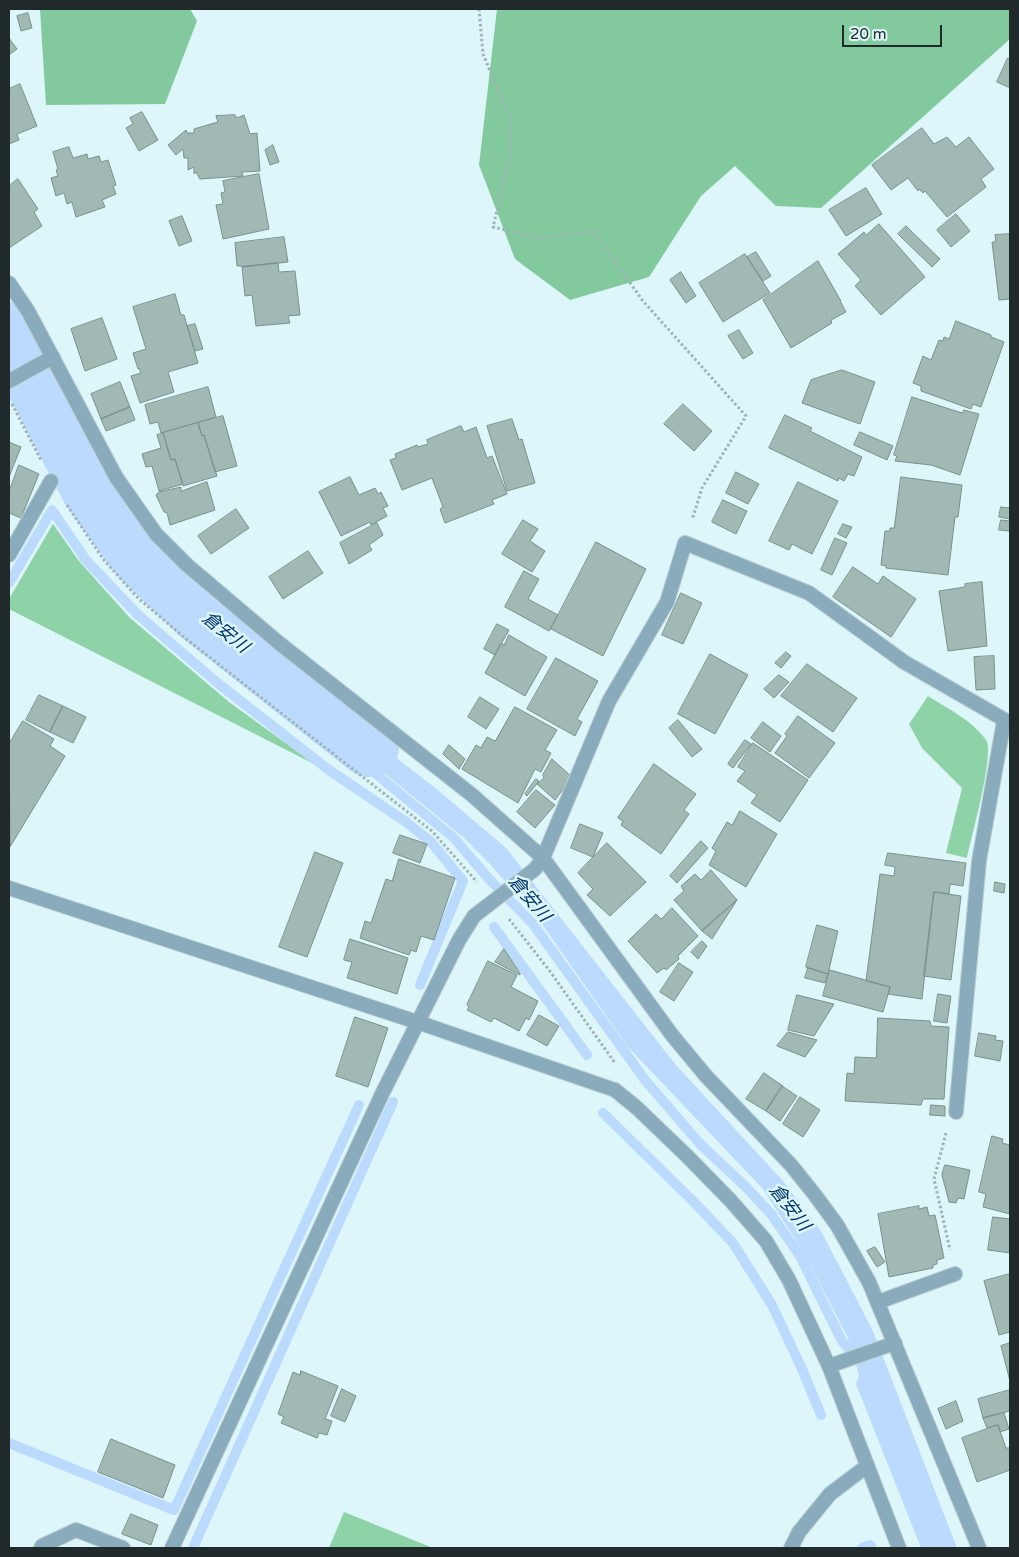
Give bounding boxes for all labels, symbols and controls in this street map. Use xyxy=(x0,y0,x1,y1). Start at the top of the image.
scale bar xyxy=(844,15,944,47)
text: 20 m xyxy=(850,25,887,43)
water label: 倉安川 xyxy=(197,608,253,658)
water label: 倉安川 xyxy=(503,871,555,927)
water label: 倉安川 xyxy=(764,1180,814,1236)

